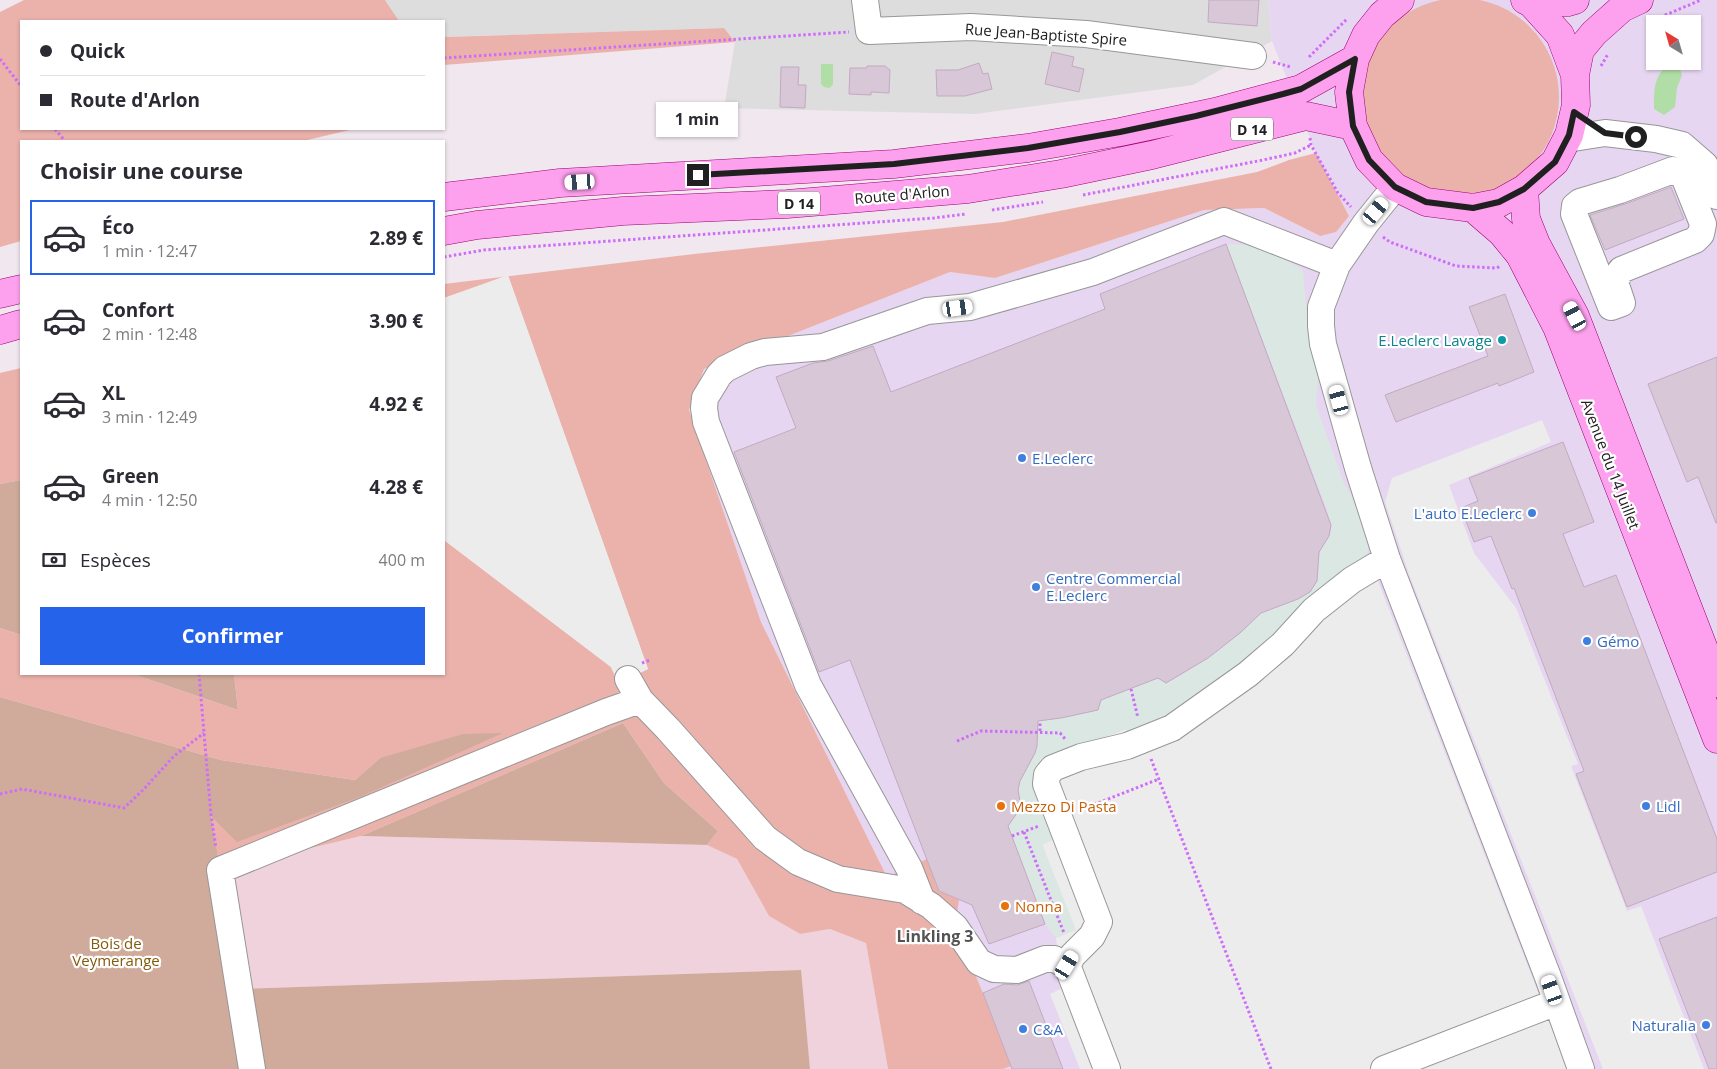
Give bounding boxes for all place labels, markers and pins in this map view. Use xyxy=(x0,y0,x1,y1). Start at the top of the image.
place label: E.Leclerc Lavage xyxy=(1378,330,1492,350)
marker: E.Leclerc Lavage xyxy=(1496,334,1508,346)
place label: E.Leclerc xyxy=(1032,448,1093,468)
marker: E.Leclerc xyxy=(1016,452,1028,464)
place label: L'auto E.Leclerc xyxy=(1414,503,1522,523)
marker: L'auto E.Leclerc xyxy=(1526,507,1538,519)
place label: Centre Commercial E.Leclerc xyxy=(1046,568,1181,605)
marker: Centre Commercial E.Leclerc xyxy=(1030,581,1042,593)
place label: Gémo xyxy=(1597,631,1639,651)
marker: Gémo xyxy=(1581,635,1593,647)
place label: Mezzo Di Pasta xyxy=(1011,796,1117,816)
place label: Lidl xyxy=(1656,796,1681,816)
marker: Mezzo Di Pasta xyxy=(995,800,1007,812)
marker: Lidl xyxy=(1640,800,1652,812)
place label: Nonna xyxy=(1015,896,1062,916)
marker: Nonna xyxy=(999,900,1011,912)
place label: Naturalia xyxy=(1631,1015,1696,1035)
place label: C&A xyxy=(1033,1019,1063,1039)
marker: Naturalia xyxy=(1700,1019,1712,1031)
marker: C&A xyxy=(1017,1023,1029,1035)

